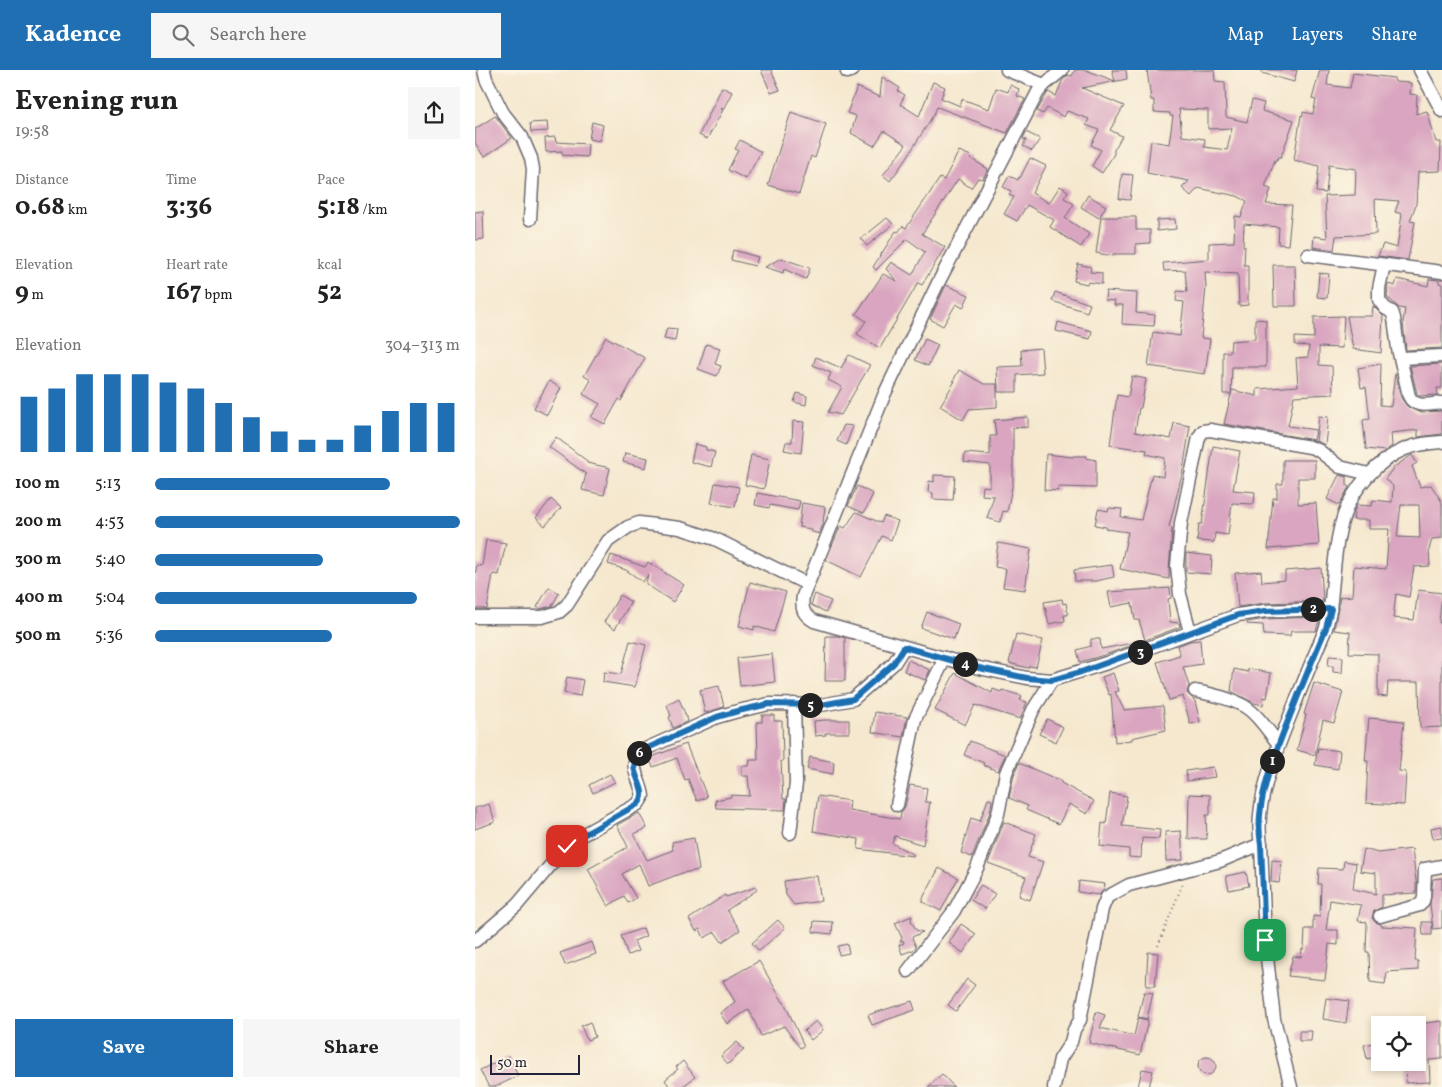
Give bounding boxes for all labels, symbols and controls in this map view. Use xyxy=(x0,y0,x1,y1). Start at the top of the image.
search box xyxy=(151,13,501,58)
text: Kadence xyxy=(25,18,121,52)
icon: search xyxy=(169,21,197,49)
text: Search here xyxy=(209,22,307,48)
text: Map xyxy=(1227,23,1263,48)
text: Layers xyxy=(1291,23,1343,48)
text: Share xyxy=(1371,23,1417,48)
text: Evening run xyxy=(15,82,179,121)
button: share xyxy=(408,87,460,139)
text: 19:58 xyxy=(15,121,49,143)
text: Distance xyxy=(15,171,69,190)
text: Time xyxy=(166,171,197,190)
text: Pace xyxy=(317,171,345,190)
text: 0.68 xyxy=(15,190,65,225)
text: 3:36 xyxy=(166,190,212,225)
text: 5:18 xyxy=(317,190,360,225)
text: km xyxy=(65,201,88,220)
text: /km xyxy=(360,201,388,220)
text: Elevation xyxy=(15,256,73,275)
text: Heart rate xyxy=(166,256,228,275)
text: kcal xyxy=(317,256,342,275)
text: 9 xyxy=(15,275,29,310)
text: 167 xyxy=(166,275,202,310)
text: 52 xyxy=(317,275,342,310)
text: m xyxy=(29,286,44,305)
text: bpm xyxy=(202,286,233,305)
text: Elevation xyxy=(15,335,82,357)
text: 304–313 m xyxy=(385,335,460,357)
text: 100 m xyxy=(15,473,60,495)
text: 5:13 xyxy=(95,473,121,495)
text: 200 m xyxy=(15,511,62,533)
text: 4:53 xyxy=(95,511,124,533)
text: 300 m xyxy=(15,549,61,571)
text: 5:40 xyxy=(95,549,125,571)
text: 400 m xyxy=(15,587,63,609)
text: 5:04 xyxy=(95,587,125,609)
pin: 2 xyxy=(1301,596,1325,622)
text: 2 xyxy=(1310,600,1317,619)
text: 500 m xyxy=(15,625,61,647)
text: 5:36 xyxy=(95,625,123,647)
pin: 3 xyxy=(1127,640,1153,664)
text: 3 xyxy=(1137,643,1144,662)
pin: 4 xyxy=(953,652,977,676)
text: 4 xyxy=(961,655,970,674)
pin: 5 xyxy=(797,692,823,718)
text: 5 xyxy=(807,696,814,715)
pin: 6 xyxy=(627,740,651,766)
text: 6 xyxy=(636,744,643,763)
pin: 1 xyxy=(1259,748,1285,774)
text: 1 xyxy=(1270,752,1275,771)
pin xyxy=(546,825,588,867)
icon: check xyxy=(553,832,581,860)
pin xyxy=(1244,919,1286,961)
icon: arrive xyxy=(1251,926,1279,954)
map controls xyxy=(1371,1016,1426,1071)
button: locate xyxy=(1371,1016,1426,1071)
button: Save xyxy=(15,1019,233,1077)
button: Share xyxy=(243,1019,460,1077)
scale bar xyxy=(490,1052,580,1075)
text: 50 m xyxy=(497,1054,527,1073)

